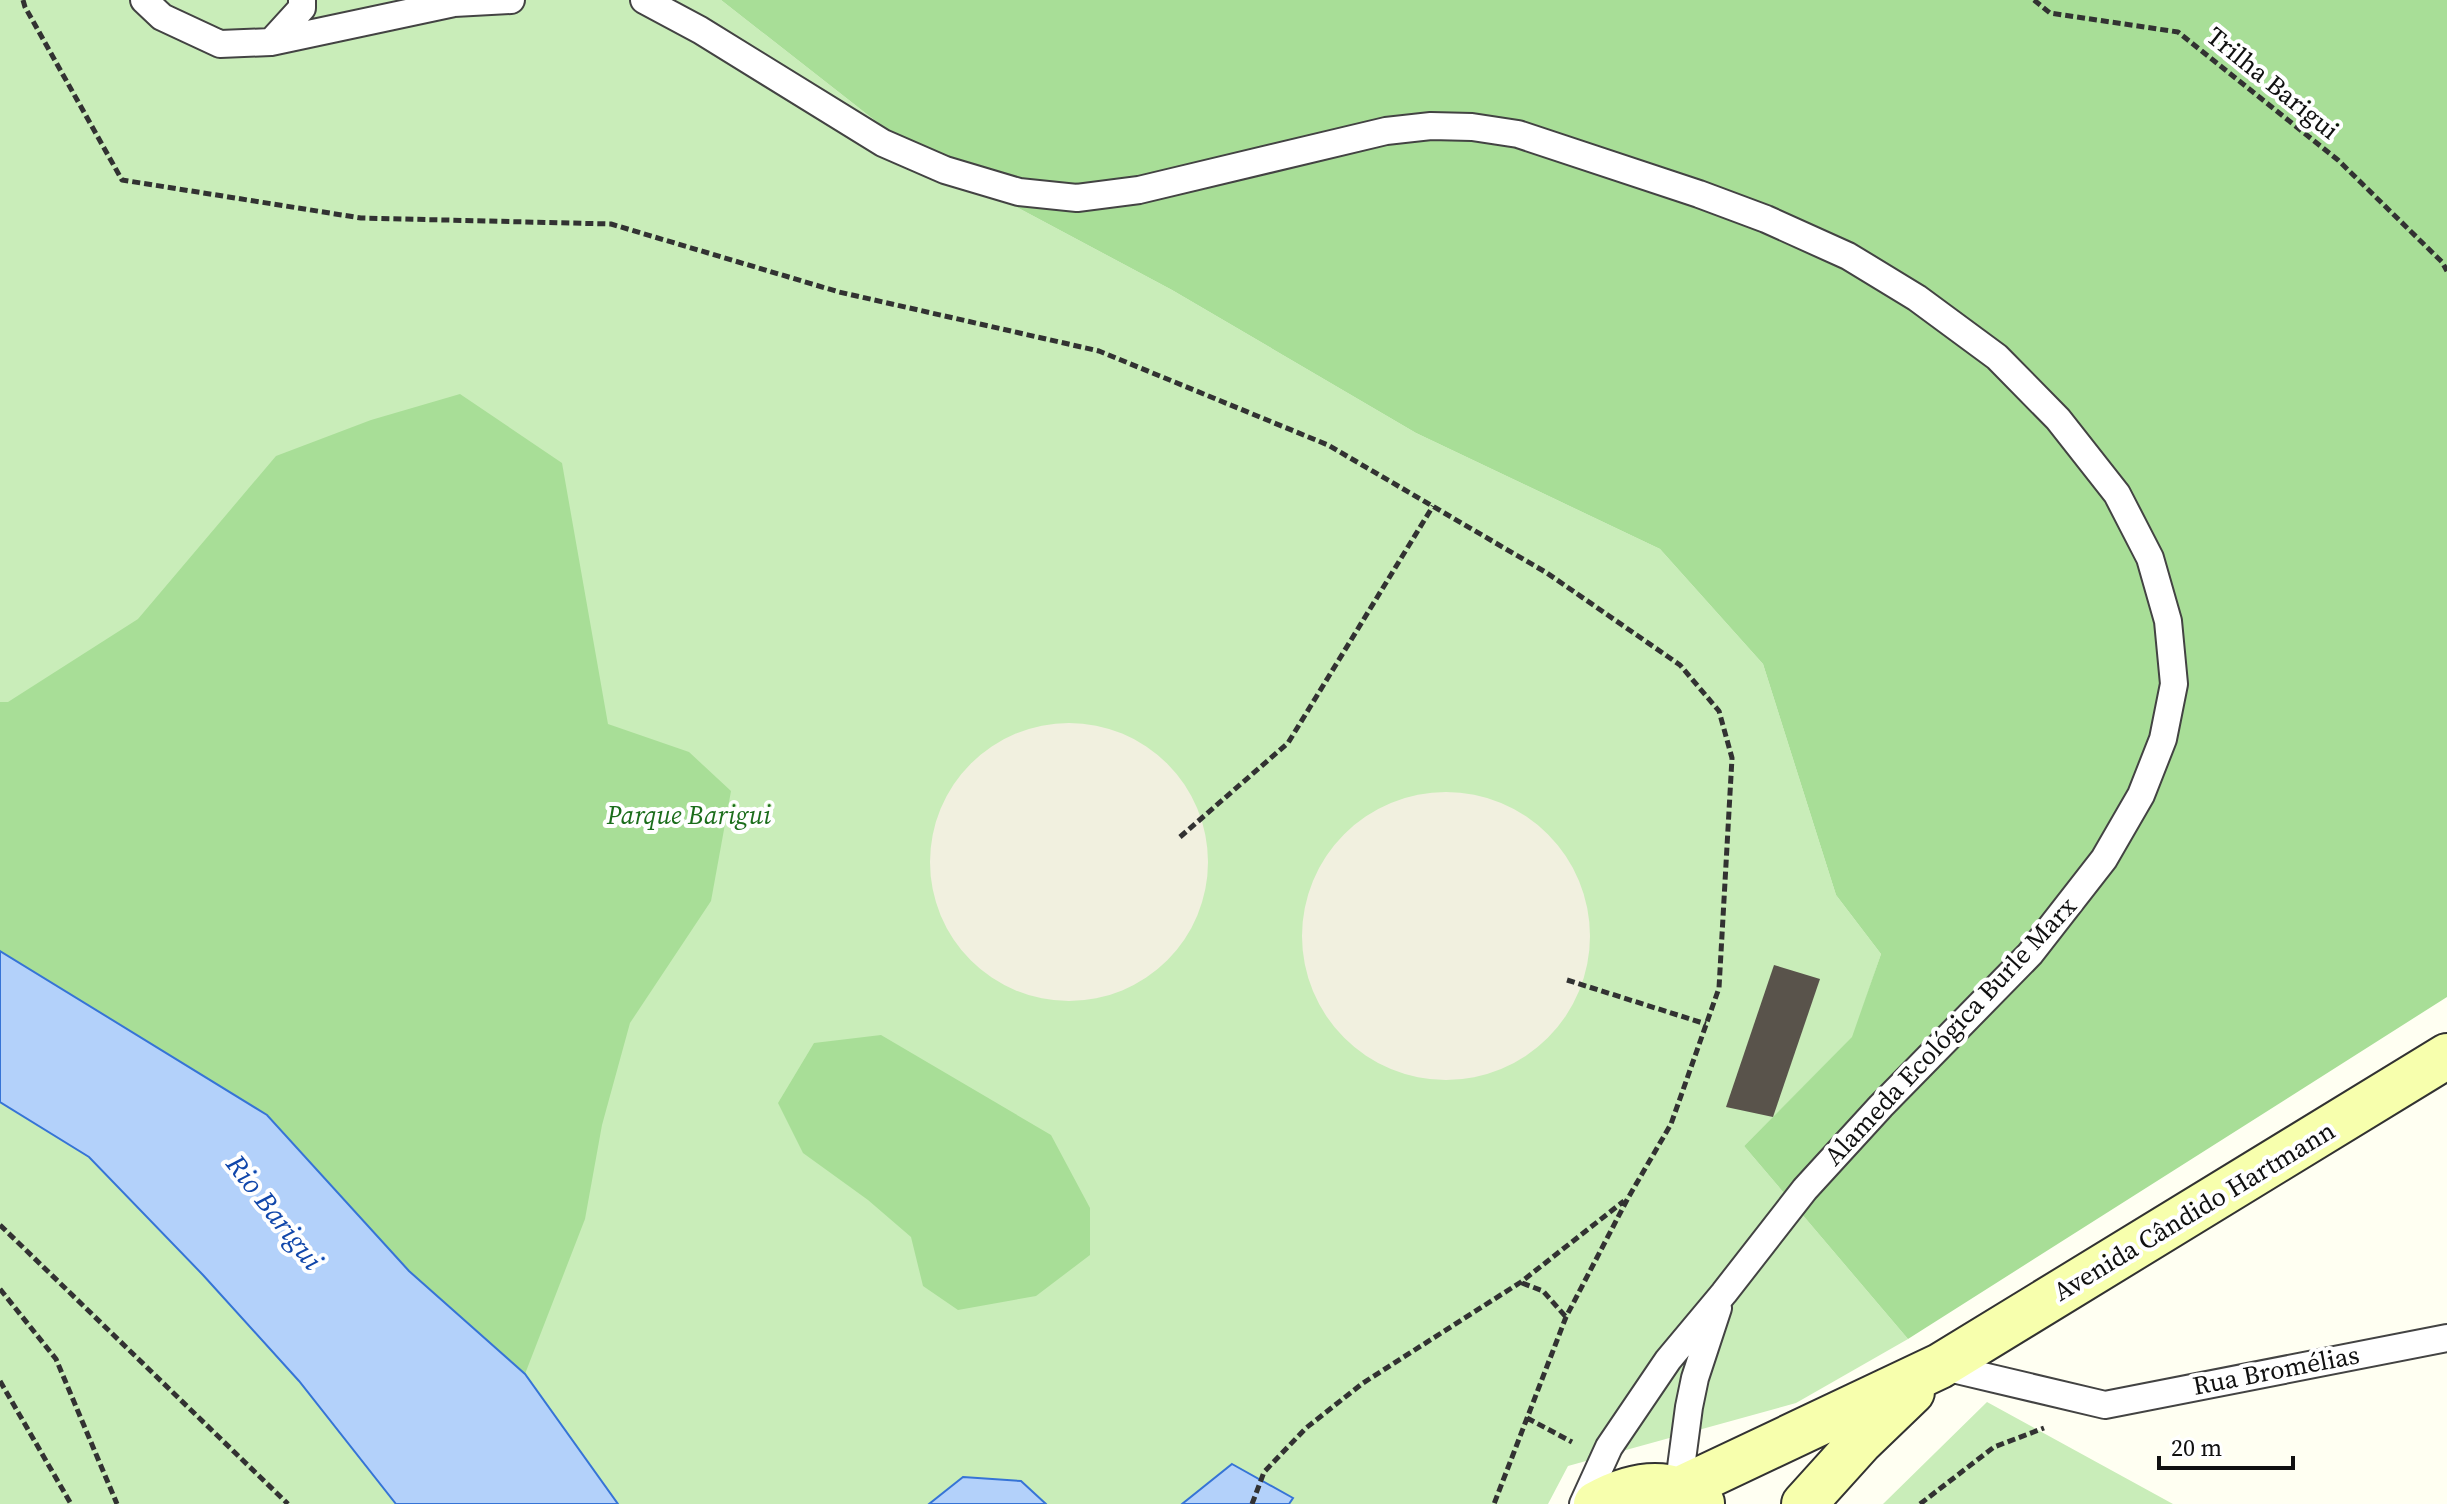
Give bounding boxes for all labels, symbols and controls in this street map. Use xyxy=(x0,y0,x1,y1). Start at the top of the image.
street label: Trilha Barigui xyxy=(2199,18,2347,148)
park label: Parque Barigui xyxy=(606,797,771,833)
street label: Alameda Ecológica Burle Marx xyxy=(1816,889,2085,1173)
street label: Avenida Cândido Hartmann xyxy=(2046,1112,2342,1310)
water label: Rio Barigui xyxy=(217,1146,332,1278)
street label: Rua Bromélias xyxy=(2190,1336,2362,1404)
scale bar xyxy=(2159,1420,2293,1470)
text: 20 m xyxy=(2171,1431,2222,1464)

